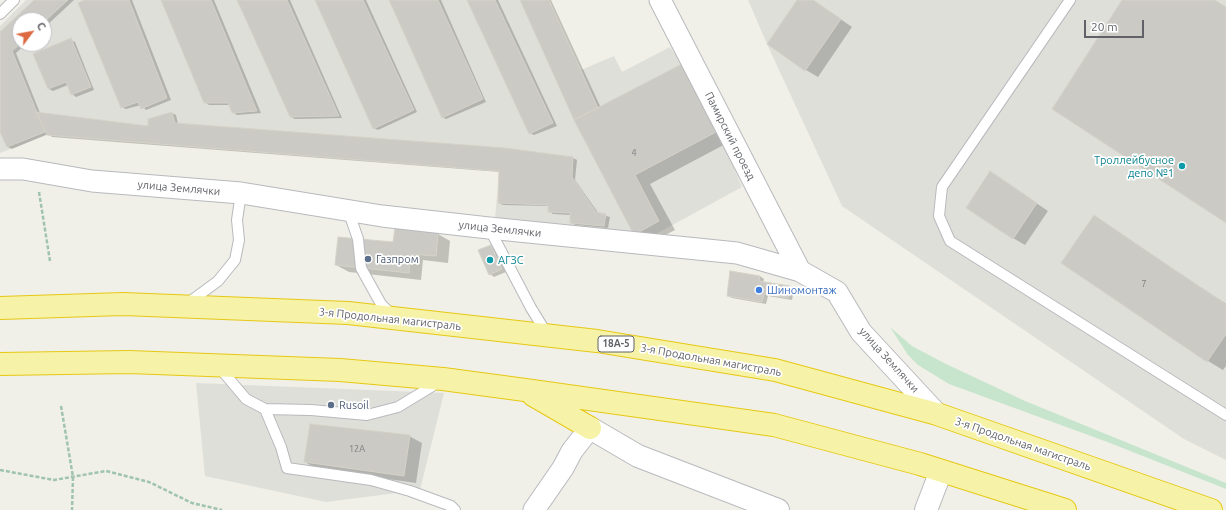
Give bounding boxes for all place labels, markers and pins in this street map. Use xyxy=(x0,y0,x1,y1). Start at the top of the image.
place label: Троллейбусное депо №1 xyxy=(1094,153,1174,179)
marker: Троллейбусное депо №1 xyxy=(1177,161,1187,171)
place label: Газпром xyxy=(376,252,419,266)
place label: АГЗС xyxy=(498,253,524,267)
marker: Газпром xyxy=(363,254,373,264)
marker: АГЗС xyxy=(485,255,495,265)
place label: Шиномонтаж xyxy=(767,283,837,297)
marker: Шиномонтаж xyxy=(754,285,764,295)
place label: Rusoil xyxy=(339,398,369,412)
marker: Rusoil xyxy=(326,400,336,410)

